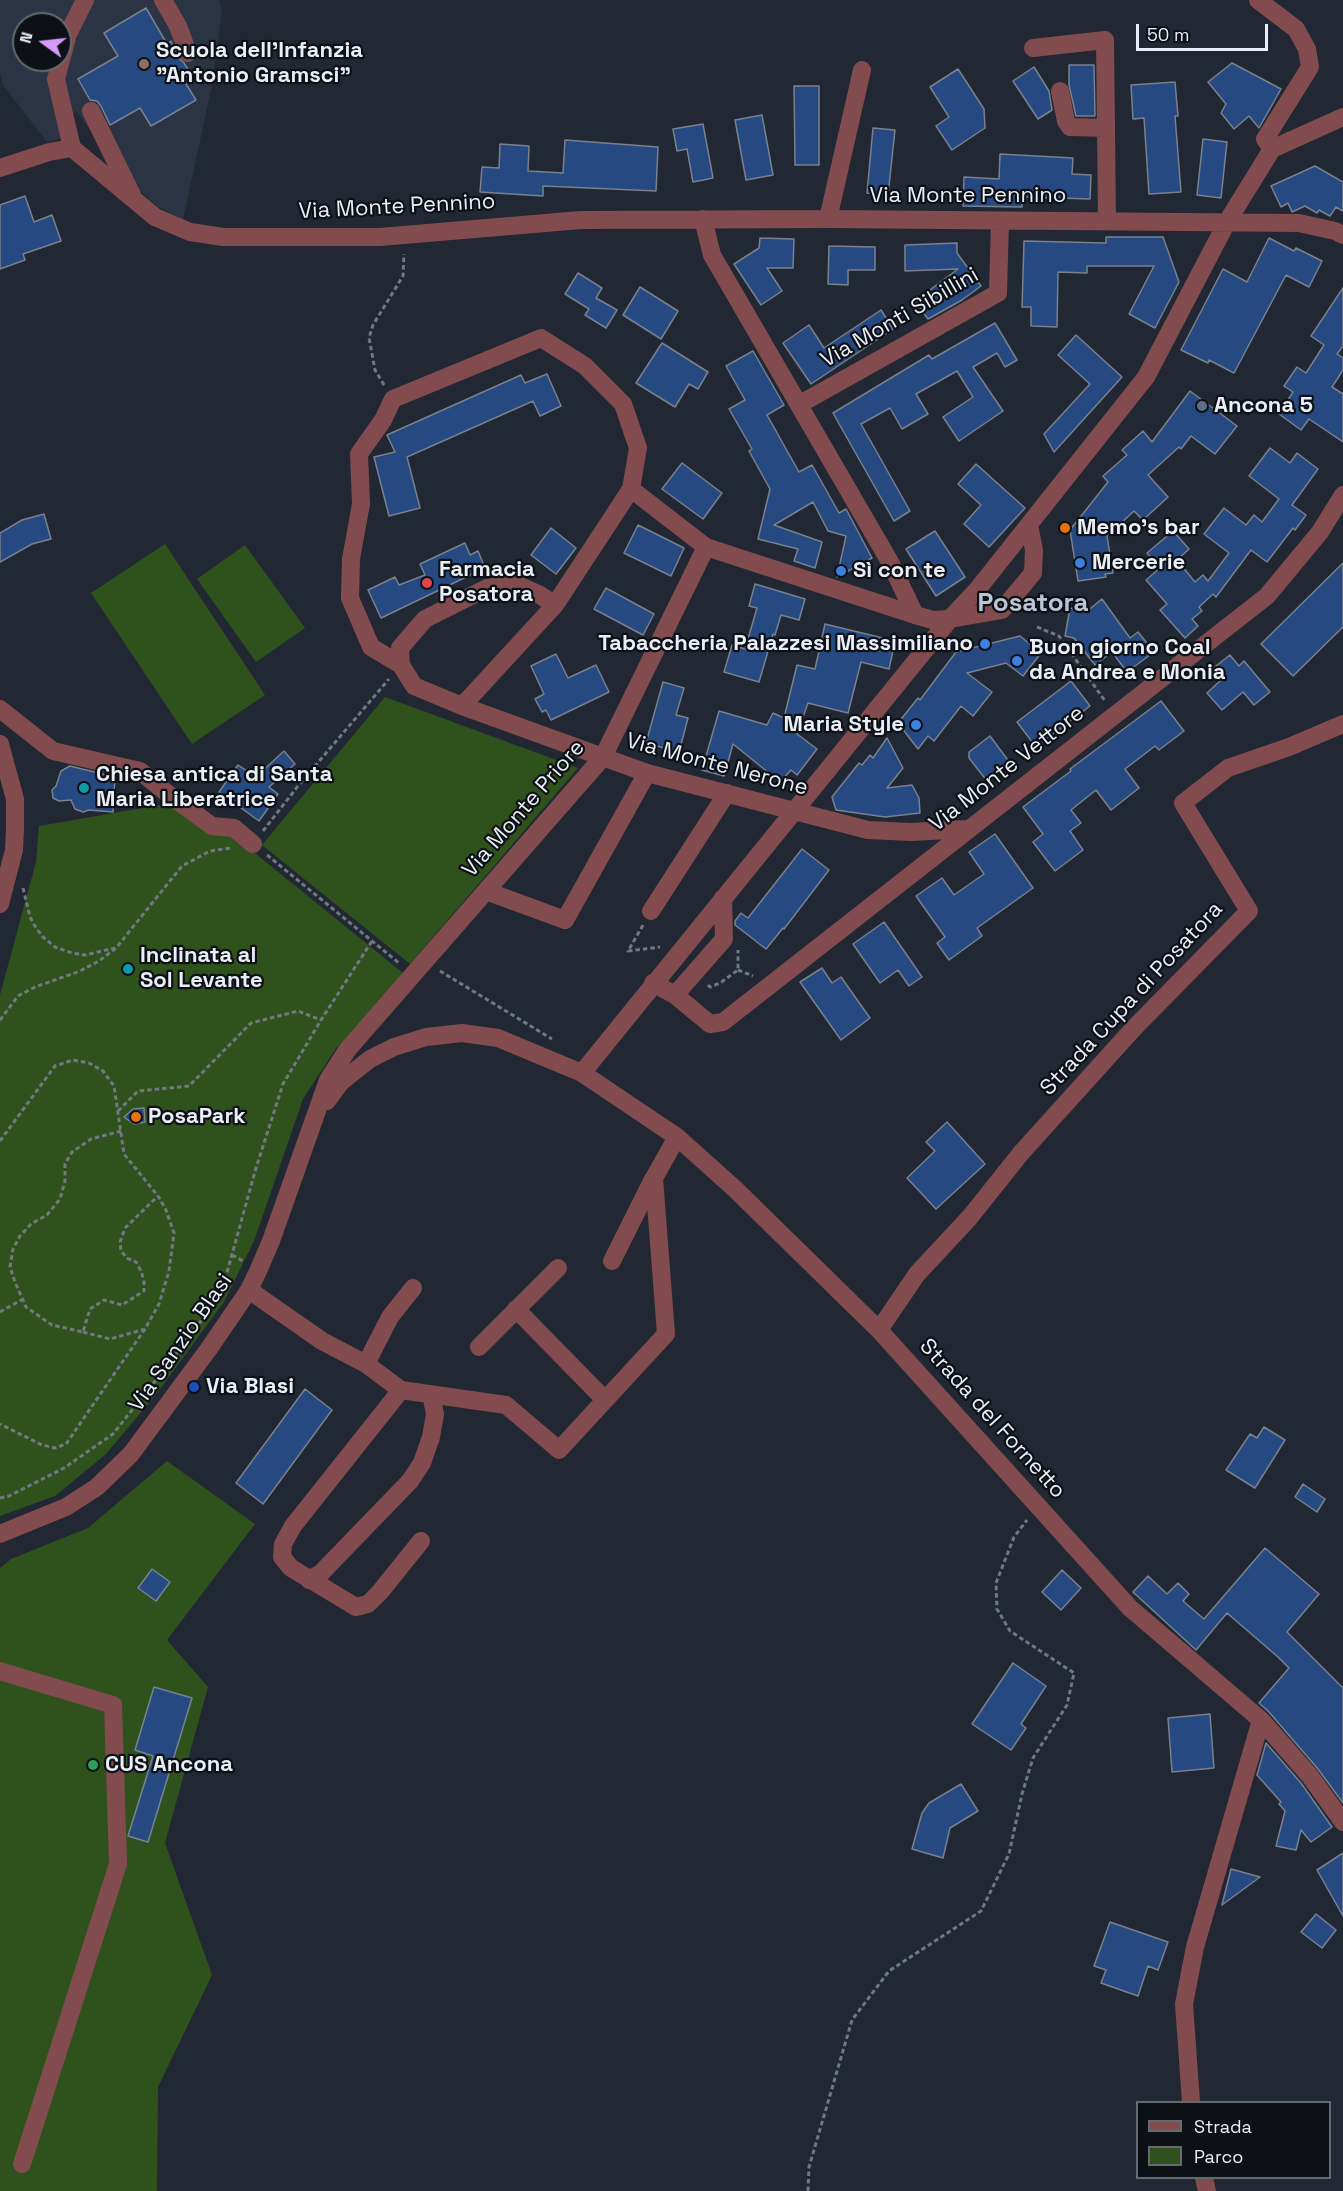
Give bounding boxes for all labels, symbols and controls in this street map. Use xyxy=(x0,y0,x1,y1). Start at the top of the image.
north arrow xyxy=(12,12,72,72)
scale bar xyxy=(1139,12,1271,50)
text: 50 m xyxy=(1147,23,1189,46)
text: N xyxy=(15,30,38,46)
place label: Scuola dell'Infanzia "Antonio Gramsci" xyxy=(156,38,363,90)
marker: Scuola dell'Infanzia "Antonio Gramsci" xyxy=(137,57,151,71)
street label: Via Monte Pennino xyxy=(870,183,1066,209)
street label: Via Monte Pennino xyxy=(298,189,496,225)
street label: Via Monti Sibillini xyxy=(816,262,984,374)
place label: Ancona 5 xyxy=(1214,393,1313,419)
marker: Ancona 5 xyxy=(1195,399,1209,413)
place label: Memo's bar xyxy=(1077,515,1200,541)
marker: Memo's bar xyxy=(1058,521,1072,535)
place label: Mercerie xyxy=(1092,550,1185,576)
marker: Mercerie xyxy=(1073,556,1087,570)
place label: Farmacia Posatora xyxy=(439,557,535,608)
place label: Sì con te xyxy=(853,558,946,584)
marker: Sì con te xyxy=(834,564,848,578)
marker: Farmacia Posatora xyxy=(420,576,434,590)
district label: Posatora xyxy=(977,588,1089,620)
place label: Tabaccheria Palazzesi Massimiliano xyxy=(598,631,973,657)
place label: Buon giorno Coal da Andrea e Monia xyxy=(1029,635,1225,686)
marker: Tabaccheria Palazzesi Massimiliano xyxy=(978,637,992,651)
marker: Buon giorno Coal da Andrea e Monia xyxy=(1010,654,1024,668)
street label: Via Monte Vettore xyxy=(924,700,1090,838)
place label: Maria Style xyxy=(784,712,904,738)
marker: Maria Style xyxy=(909,718,923,732)
street label: Via Monte Nerone xyxy=(623,728,811,802)
street label: Via Monte Priore xyxy=(457,735,591,883)
place label: Chiesa antica di Santa Maria Liberatrice xyxy=(96,762,333,813)
marker: Chiesa antica di Santa Maria Liberatrice xyxy=(77,781,91,795)
street label: Strada Cupa di Posatora xyxy=(1035,897,1229,1101)
place label: Inclinata al Sol Levante xyxy=(140,943,263,994)
marker: Inclinata al Sol Levante xyxy=(121,962,135,976)
place label: PosaPark xyxy=(148,1104,246,1130)
marker: PosaPark xyxy=(129,1110,143,1124)
street label: Via Sanzio Blasi xyxy=(124,1269,238,1417)
street label: Strada del Fornetto xyxy=(913,1334,1071,1504)
place label: Via Blasi xyxy=(206,1374,294,1400)
marker: Via Blasi xyxy=(187,1380,201,1394)
place label: CUS Ancona xyxy=(105,1752,233,1778)
marker: CUS Ancona xyxy=(86,1758,100,1772)
legend xyxy=(1136,2101,1331,2179)
text: Strada xyxy=(1194,2115,1252,2138)
text: Parco xyxy=(1194,2145,1243,2168)

